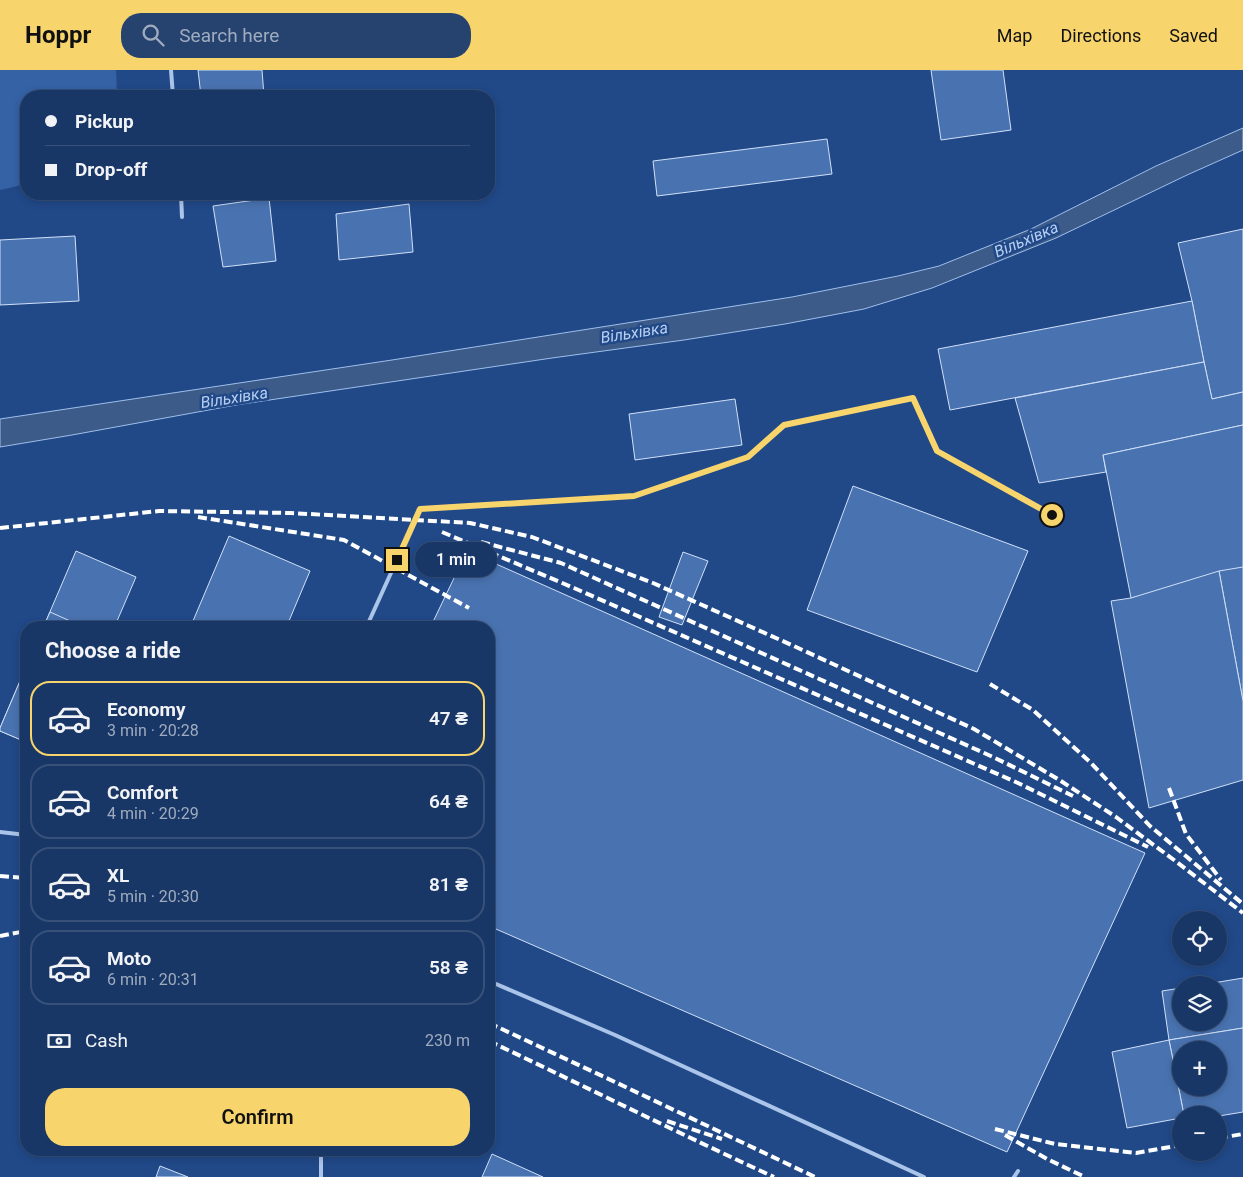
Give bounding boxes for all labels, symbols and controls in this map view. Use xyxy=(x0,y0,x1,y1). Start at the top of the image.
search box xyxy=(121,13,471,58)
text: Hoppr xyxy=(25,21,91,49)
icon: search xyxy=(139,21,167,49)
text: Search here xyxy=(179,24,279,47)
text: Map xyxy=(997,25,1032,46)
text: Directions xyxy=(1060,25,1141,46)
text: Saved xyxy=(1169,25,1218,46)
text: Pickup xyxy=(75,110,134,133)
text: Drop-off xyxy=(75,158,147,181)
water label: Вільхівка xyxy=(991,217,1061,261)
water label: Вільхівка xyxy=(599,318,669,347)
water label: Вільхівка xyxy=(199,383,269,412)
route start xyxy=(1041,504,1063,526)
callout: 1 min xyxy=(414,542,497,578)
route end xyxy=(386,549,408,571)
text: 1 min xyxy=(436,550,476,569)
text: Choose a ride xyxy=(45,638,181,663)
icon: car xyxy=(47,696,92,741)
text: Economy xyxy=(107,698,186,721)
text: 47 ₴ xyxy=(429,707,468,730)
text: 3 min · 20:28 xyxy=(107,721,199,740)
icon: car xyxy=(47,779,92,824)
text: Comfort xyxy=(107,781,178,804)
text: 64 ₴ xyxy=(429,790,468,813)
text: 4 min · 20:29 xyxy=(107,804,199,823)
icon: car xyxy=(47,862,92,907)
text: XL xyxy=(107,864,129,887)
text: 81 ₴ xyxy=(429,873,468,896)
text: 5 min · 20:30 xyxy=(107,887,199,906)
map controls xyxy=(1172,911,1227,1161)
button: locate xyxy=(1172,911,1227,966)
icon: car xyxy=(47,945,92,990)
text: Moto xyxy=(107,947,151,970)
text: 58 ₴ xyxy=(429,956,468,979)
text: 6 min · 20:31 xyxy=(107,970,199,989)
button: layers xyxy=(1172,976,1227,1031)
icon: cash xyxy=(45,1027,73,1055)
text: Cash xyxy=(85,1029,128,1052)
text: 230 m xyxy=(425,1031,470,1050)
button: + xyxy=(1172,1041,1227,1096)
button: Confirm xyxy=(45,1088,470,1146)
button: − xyxy=(1172,1106,1227,1161)

